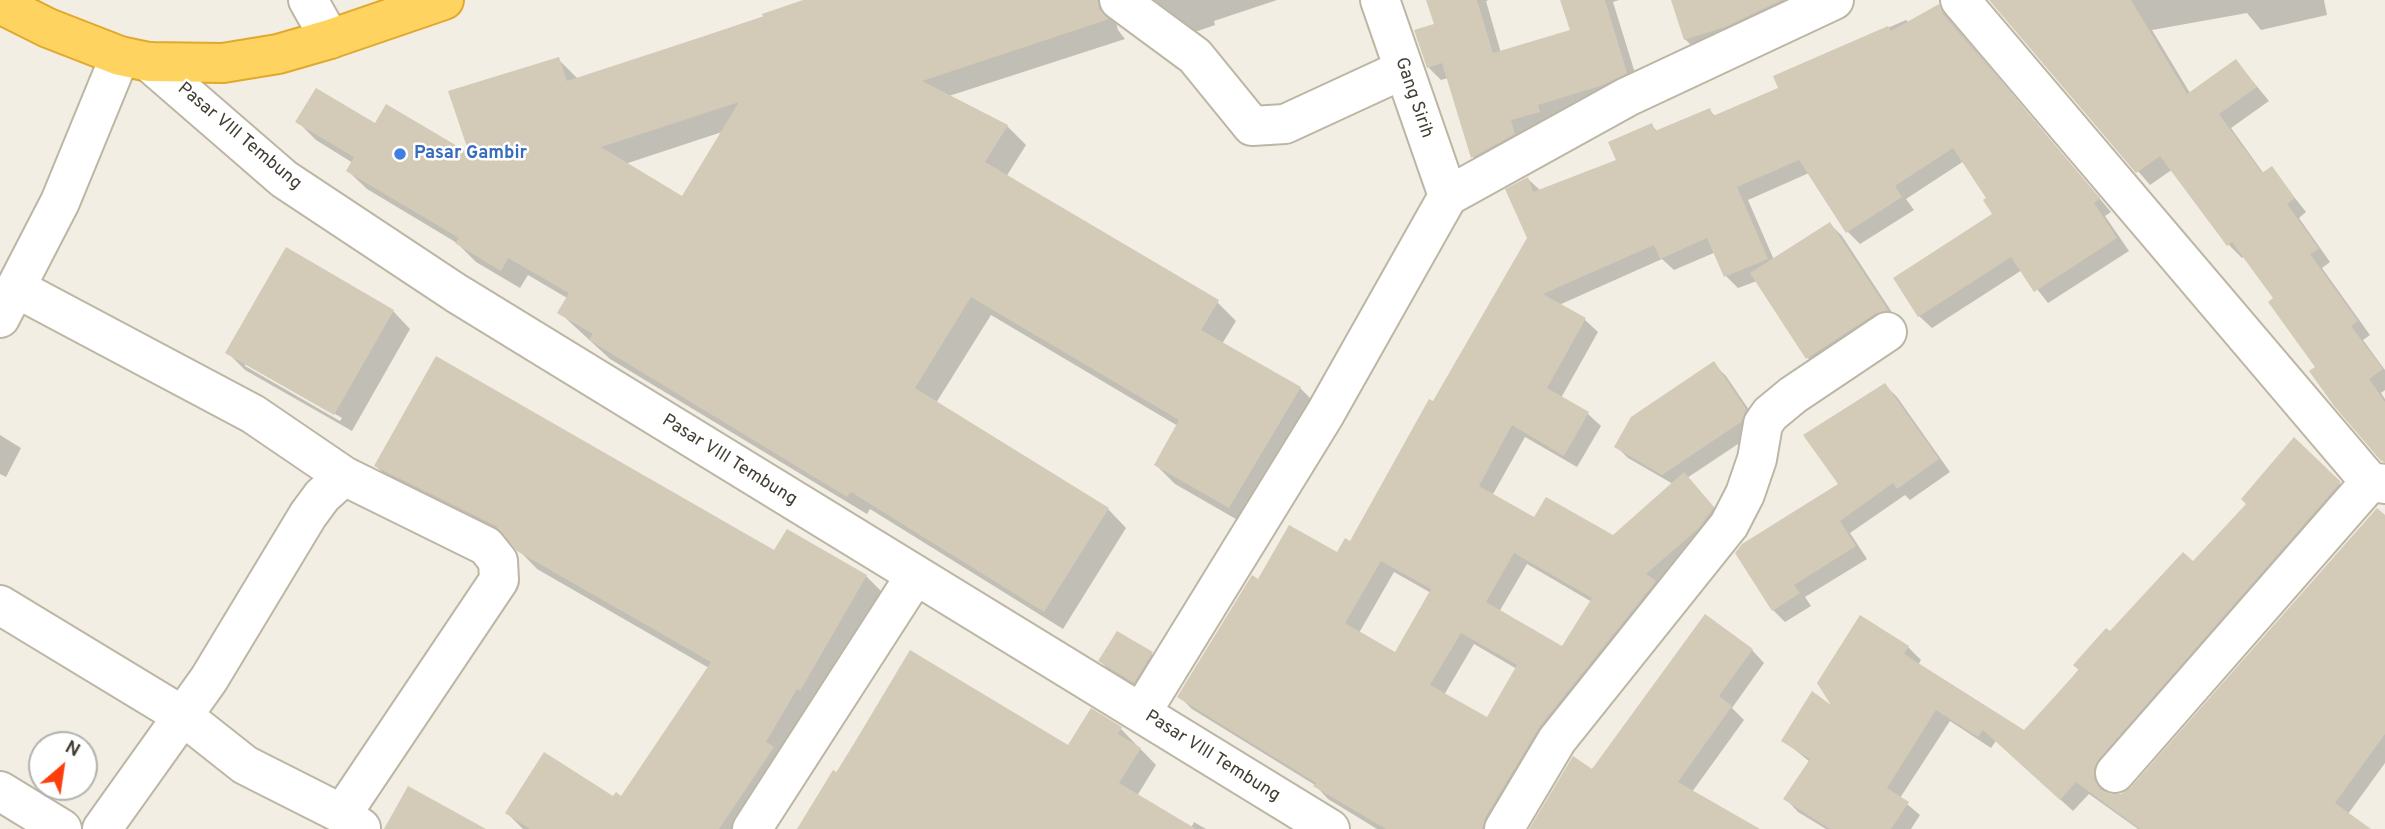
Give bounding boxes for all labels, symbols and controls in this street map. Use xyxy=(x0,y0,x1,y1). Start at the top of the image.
street label: Gang Sirih xyxy=(1389,55,1437,141)
street label: Pasar VIII Tembung xyxy=(172,79,306,195)
place label: Pasar Gambir xyxy=(414,143,527,165)
marker: Pasar Gambir xyxy=(392,146,408,162)
street label: Pasar VIII Tembung xyxy=(657,411,801,511)
street label: Pasar VIII Tembung xyxy=(1140,707,1284,807)
north arrow xyxy=(28,731,98,801)
text: N xyxy=(60,736,84,763)

